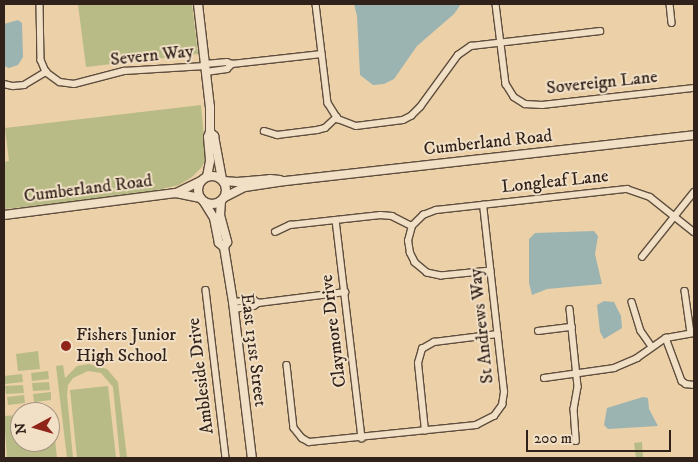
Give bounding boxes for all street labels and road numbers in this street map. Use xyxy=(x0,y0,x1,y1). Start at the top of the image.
street label: Severn Way xyxy=(109,41,195,71)
street label: Sovereign Lane xyxy=(545,66,659,100)
street label: Cumberland Road xyxy=(423,126,553,160)
street label: Longleaf Lane xyxy=(500,166,610,198)
street label: Cumberland Road xyxy=(23,170,153,208)
street label: St Andrews Way xyxy=(465,267,499,385)
street label: Claymore Drive xyxy=(316,273,352,389)
street label: East 131st Street xyxy=(235,292,271,408)
street label: Ambleside Drive xyxy=(183,317,219,435)

